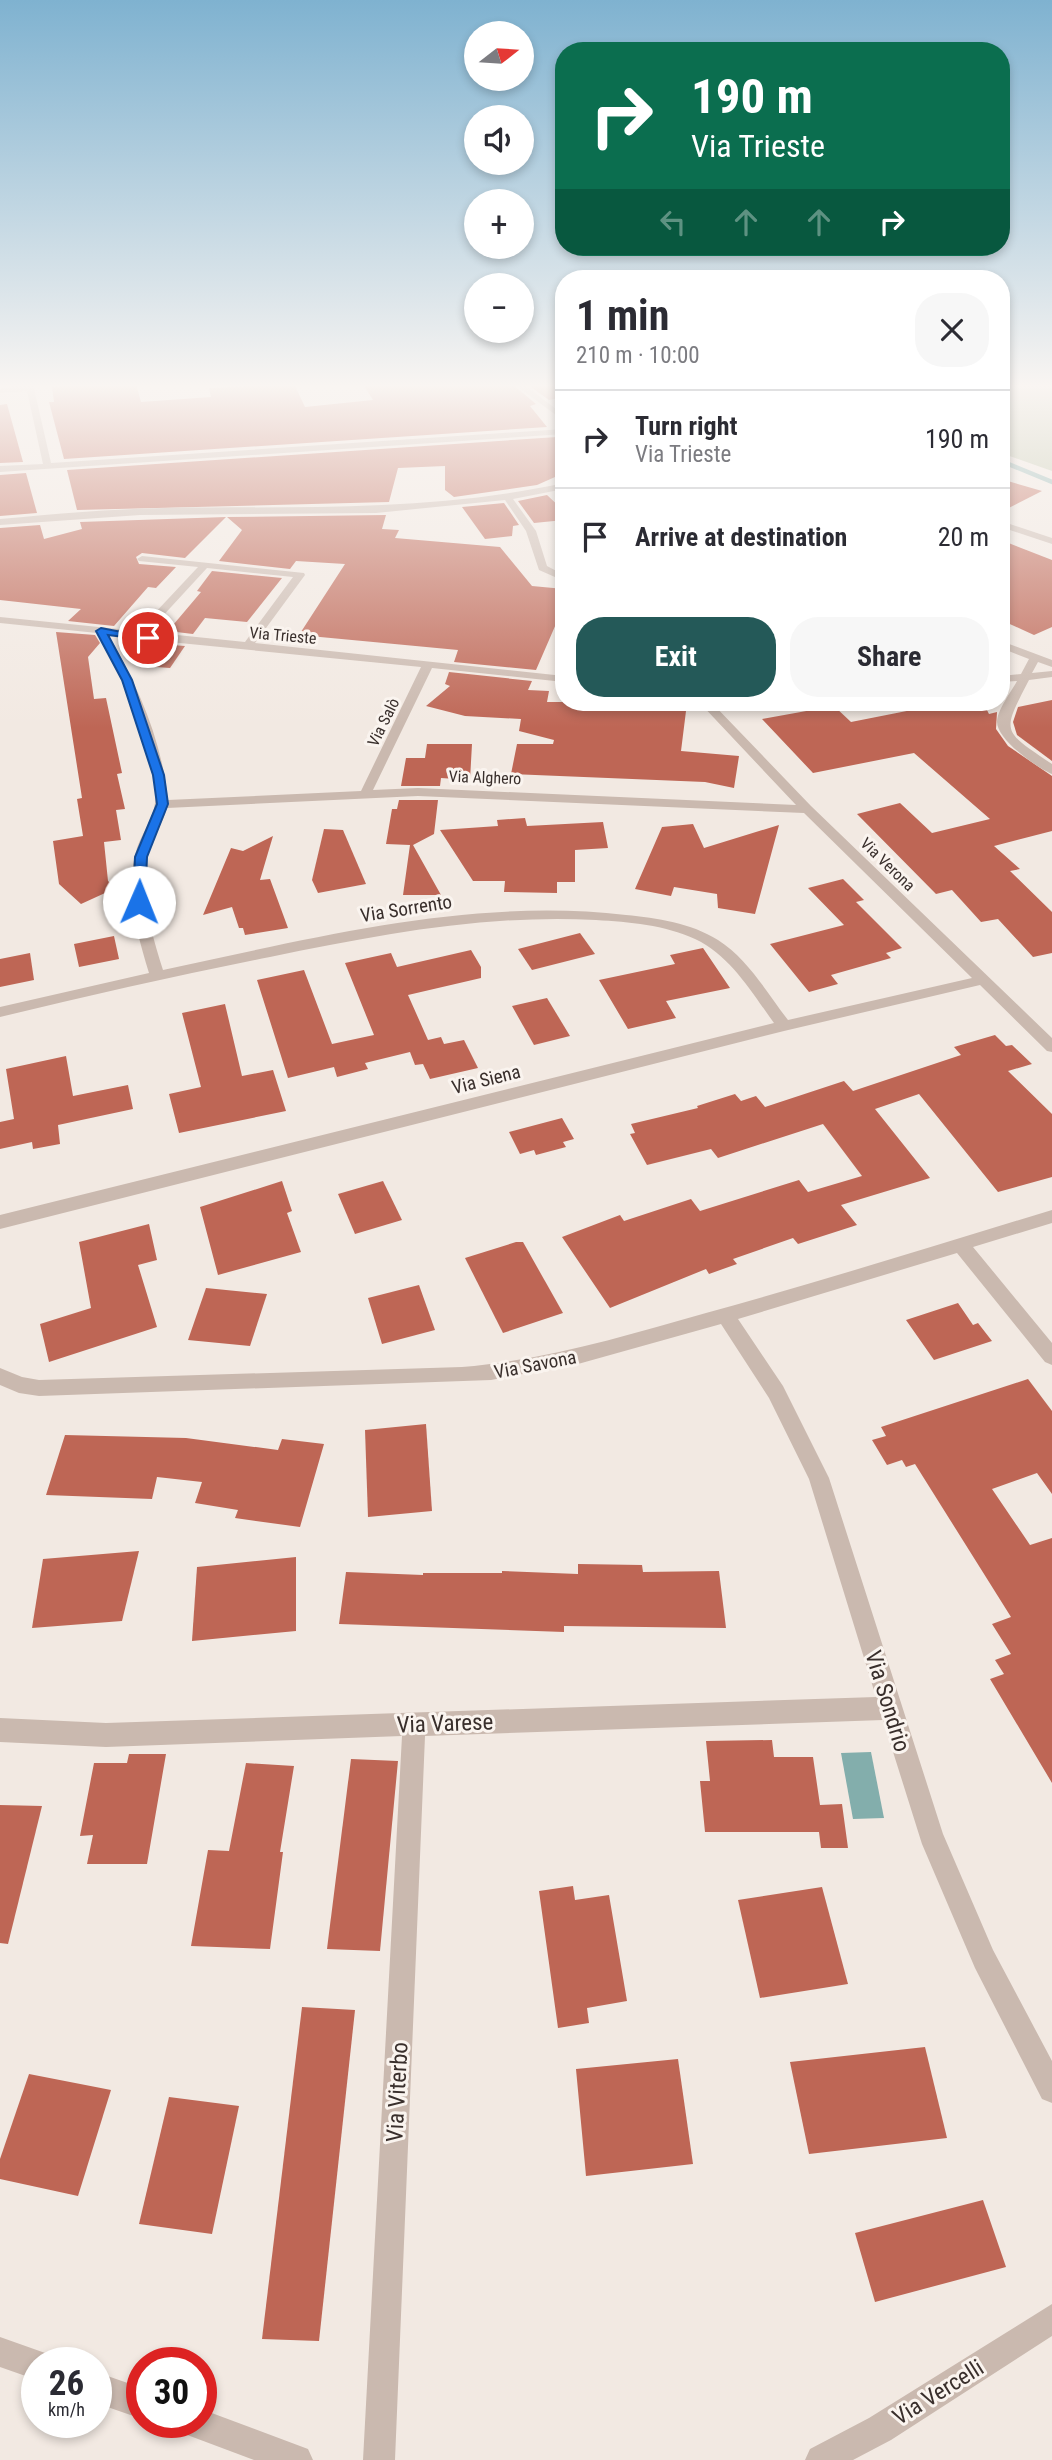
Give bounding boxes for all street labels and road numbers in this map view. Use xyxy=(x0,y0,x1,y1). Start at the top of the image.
street label: Via Trieste xyxy=(249,623,317,648)
street label: Via Salò xyxy=(364,695,403,750)
street label: Via Alghero xyxy=(448,767,522,788)
street label: Via Verona xyxy=(857,834,919,895)
street label: Via Sorrento xyxy=(359,890,453,927)
street label: Via Siena xyxy=(449,1060,523,1099)
street label: Via Savona xyxy=(492,1345,578,1384)
street label: Via Sondrio xyxy=(859,1647,916,1755)
street label: Via Varese xyxy=(396,1708,494,1739)
street label: Via Viterbo xyxy=(381,2041,414,2143)
street label: Via Vercelli xyxy=(888,2354,989,2431)

